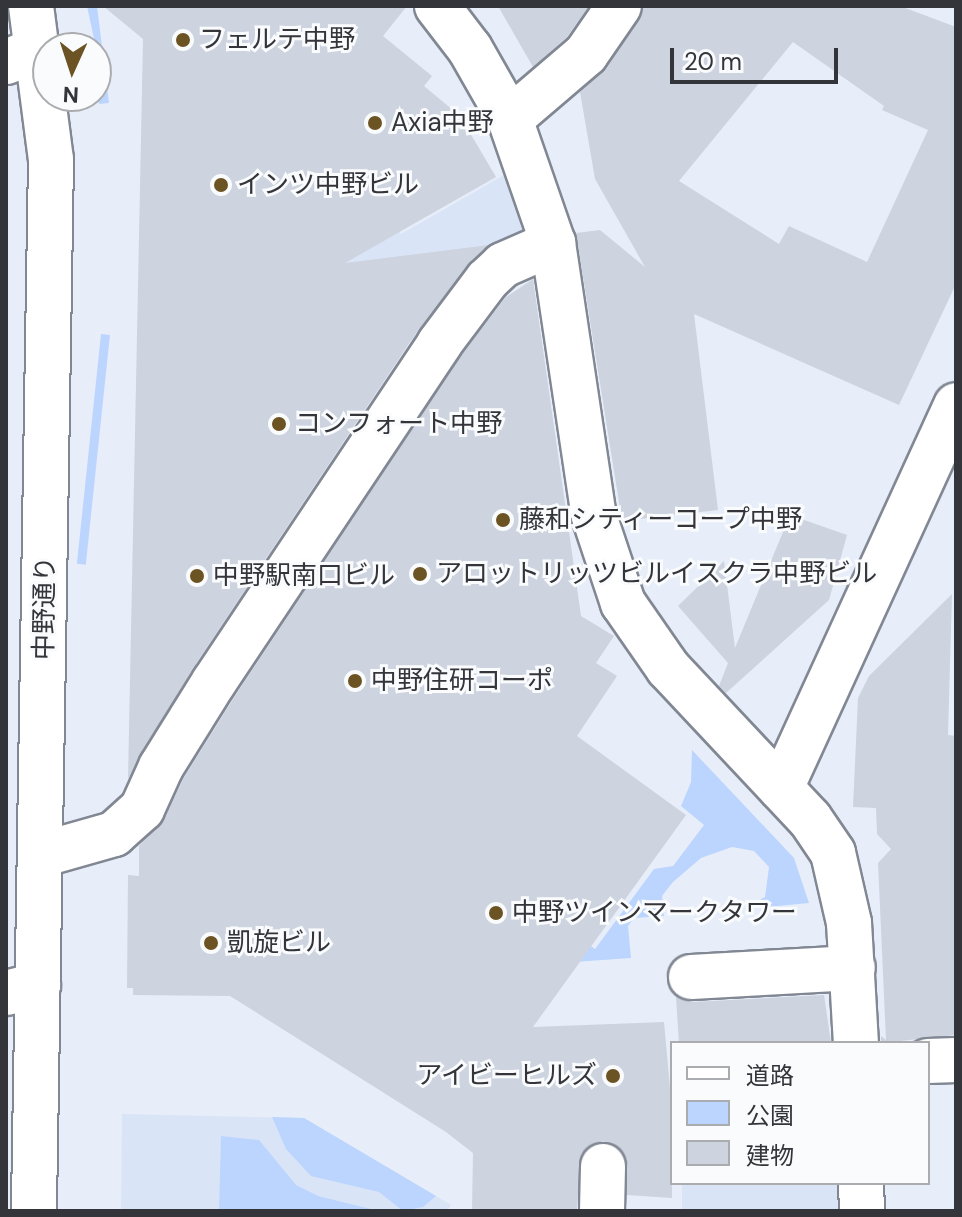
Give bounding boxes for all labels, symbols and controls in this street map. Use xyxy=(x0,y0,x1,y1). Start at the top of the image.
place label: フェルテ中野 xyxy=(199,24,355,56)
marker: フェルテ中野 xyxy=(174,31,192,49)
north arrow xyxy=(32,32,112,112)
scale bar xyxy=(674,32,842,82)
text: 20 m xyxy=(684,46,742,77)
text: N xyxy=(62,80,80,109)
place label: Axia中野 xyxy=(391,107,494,139)
marker: Axia中野 xyxy=(366,114,384,132)
place label: インツ中野ビル xyxy=(237,169,419,201)
marker: インツ中野ビル xyxy=(212,176,230,194)
place label: コンフォート中野 xyxy=(295,408,503,440)
marker: コンフォート中野 xyxy=(270,415,288,433)
place label: 藤和シティーコープ中野 xyxy=(519,504,805,536)
marker: 藤和シティーコープ中野 xyxy=(494,511,512,529)
street label: 中野通り xyxy=(28,556,62,660)
place label: アロットリッツビルイスクラ中野ビル xyxy=(436,558,878,590)
place label: 中野駅南口ビル xyxy=(213,560,395,592)
marker: アロットリッツビルイスクラ中野ビル xyxy=(411,565,429,583)
marker: 中野駅南口ビル xyxy=(188,567,206,585)
place label: 中野住研コーポ xyxy=(371,665,553,697)
marker: 中野住研コーポ xyxy=(346,672,364,690)
place label: 中野ツインマークタワー xyxy=(512,897,798,929)
marker: 中野ツインマークタワー xyxy=(487,904,505,922)
place label: 凱旋ビル xyxy=(227,927,331,959)
marker: 凱旋ビル xyxy=(202,934,220,952)
legend xyxy=(670,1041,930,1185)
place label: アイビーヒルズ xyxy=(415,1060,597,1092)
text: 道路 xyxy=(746,1060,794,1091)
marker: アイビーヒルズ xyxy=(604,1067,622,1085)
text: 公園 xyxy=(746,1100,794,1131)
text: 建物 xyxy=(746,1140,794,1171)

